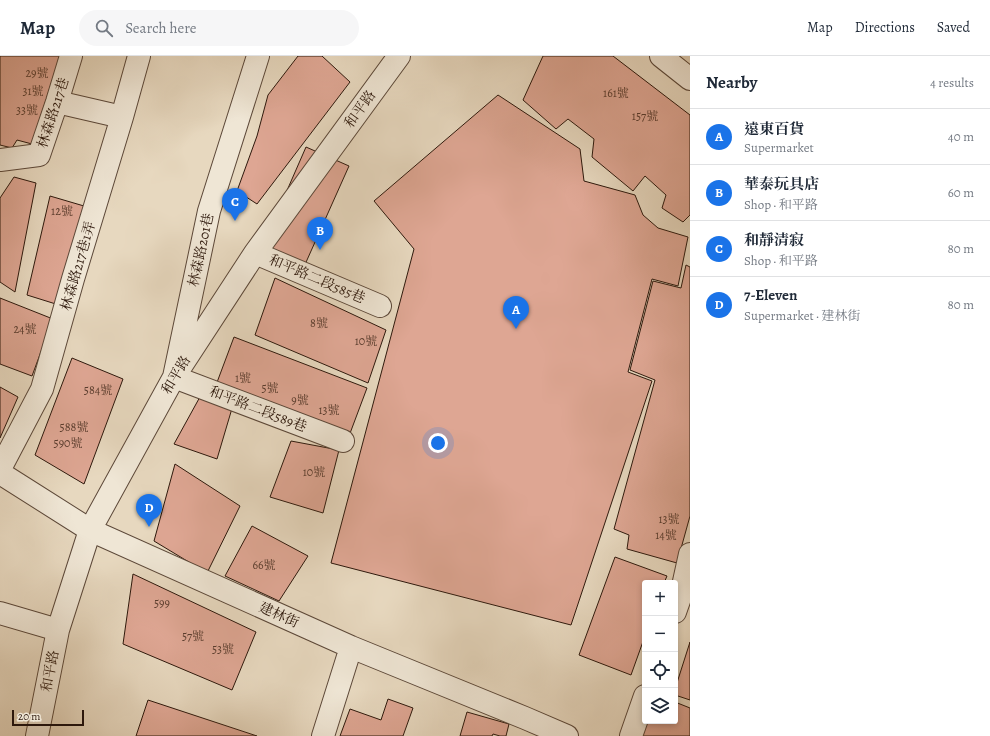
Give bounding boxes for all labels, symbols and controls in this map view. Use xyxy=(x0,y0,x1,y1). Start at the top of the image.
search box xyxy=(79,10,359,46)
text: Map xyxy=(20,15,55,41)
icon: search xyxy=(93,17,115,39)
text: Search here xyxy=(125,18,197,38)
text: Map xyxy=(807,18,833,37)
text: Directions xyxy=(855,18,915,37)
text: Saved xyxy=(937,18,970,37)
house number: 29號 xyxy=(25,65,49,81)
text: Nearby xyxy=(706,71,757,94)
text: 4 results xyxy=(930,74,974,91)
street label: 林森路217巷 xyxy=(33,75,73,151)
house number: 31號 xyxy=(22,83,44,99)
house number: 161號 xyxy=(603,85,629,101)
street label: 和平路 xyxy=(340,86,380,132)
house number: 33號 xyxy=(16,102,38,118)
house number: 157號 xyxy=(632,108,658,124)
text: 遠東百貨 xyxy=(744,119,804,139)
text: A xyxy=(715,128,723,145)
text: 40 m xyxy=(948,128,974,145)
text: Supermarket xyxy=(744,139,814,156)
text: 華泰玩具店 xyxy=(744,174,819,194)
text: B xyxy=(715,184,723,201)
text: 60 m xyxy=(948,184,974,201)
pin: C xyxy=(222,188,248,221)
text: Shop · 和平路 xyxy=(744,196,818,213)
house number: 12號 xyxy=(51,203,73,219)
street label: 林森路201巷 xyxy=(184,211,218,289)
pin: B xyxy=(307,217,333,250)
street label: 林森路217巷1弄 xyxy=(56,219,100,313)
text: 和靜清寂 xyxy=(744,230,804,250)
text: C xyxy=(715,240,723,257)
text: 80 m xyxy=(947,240,974,257)
street label: 和平路二段585巷 xyxy=(266,250,368,308)
text: Shop · 和平路 xyxy=(744,252,818,269)
text: 7-Eleven xyxy=(744,285,797,305)
pin: A xyxy=(503,296,529,329)
text: D xyxy=(714,296,724,313)
text: 80 m xyxy=(947,296,974,313)
text: Supermarket · 建林街 xyxy=(744,307,860,324)
house number: 8號 xyxy=(310,315,328,331)
house number: 24號 xyxy=(13,321,37,337)
house number: 10號 xyxy=(355,333,377,349)
street label: 和平路 xyxy=(157,352,195,398)
house number: 1號 xyxy=(235,370,251,386)
house number: 5號 xyxy=(261,380,279,396)
house number: 584號 xyxy=(84,382,112,398)
street label: 和平路二段589巷 xyxy=(206,382,310,436)
house number: 9號 xyxy=(291,392,309,408)
house number: 13號 xyxy=(318,402,340,418)
house number: 588號 xyxy=(60,419,88,435)
your location xyxy=(428,433,448,453)
house number: 590號 xyxy=(53,435,83,451)
house number: 10號 xyxy=(303,464,325,480)
pin: D xyxy=(136,494,162,527)
house number: 13號 xyxy=(658,511,680,527)
house number: 14號 xyxy=(655,527,677,543)
house number: 66號 xyxy=(252,557,276,573)
map controls xyxy=(642,580,678,724)
button: + xyxy=(642,580,678,616)
house number: 599 xyxy=(154,595,170,611)
street label: 建林街 xyxy=(256,598,302,632)
button: − xyxy=(642,616,678,652)
house number: 57號 xyxy=(182,628,204,644)
house number: 53號 xyxy=(212,641,234,657)
street label: 和平路 xyxy=(37,649,63,693)
button: locate xyxy=(642,652,678,688)
button: layers xyxy=(642,688,678,724)
scale bar xyxy=(12,708,84,727)
text: 20 m xyxy=(18,709,40,724)

